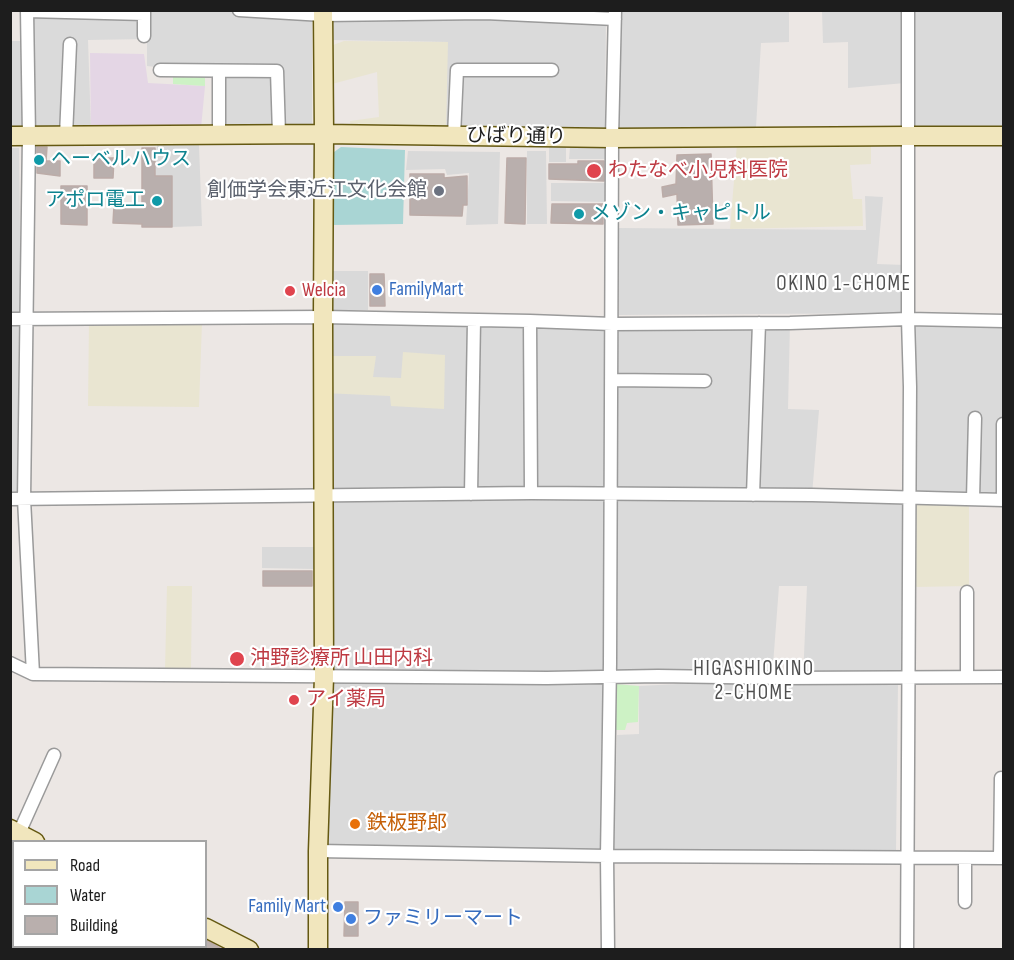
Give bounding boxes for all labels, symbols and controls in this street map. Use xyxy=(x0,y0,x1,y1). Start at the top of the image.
street label: ひばり通り xyxy=(466,124,566,150)
place label: ヘーベルハウス xyxy=(51,148,191,172)
marker: ヘーベルハウス xyxy=(32,153,46,167)
place label: わたなべ小児科医院 xyxy=(608,159,788,183)
marker: わたなべ小児科医院 xyxy=(585,162,603,180)
place label: 創価学会東近江文化会館 xyxy=(207,179,427,203)
marker: 創価学会東近江文化会館 xyxy=(432,184,446,198)
place label: アポロ電工 xyxy=(45,189,145,213)
marker: アポロ電工 xyxy=(150,194,164,208)
place label: メゾン・キャピトル xyxy=(591,202,771,226)
marker: メゾン・キャピトル xyxy=(572,207,586,221)
district label: OKINO 1-CHOME xyxy=(776,272,912,298)
place label: FamilyMart xyxy=(389,278,464,302)
place label: Welcia xyxy=(302,279,346,303)
marker: FamilyMart xyxy=(370,283,384,297)
marker: Welcia xyxy=(283,284,297,298)
place label: 沖野診療所 山田内科 xyxy=(250,647,433,671)
marker: 沖野診療所 山田内科 xyxy=(228,650,246,668)
district label: HIGASHIOKINO 2-CHOME xyxy=(693,657,815,707)
place label: アイ薬局 xyxy=(306,688,386,712)
marker: アイ薬局 xyxy=(287,693,301,707)
place label: 鉄板野郎 xyxy=(367,812,447,836)
marker: 鉄板野郎 xyxy=(348,817,362,831)
legend xyxy=(12,840,207,948)
text: Road xyxy=(70,855,100,876)
text: Water xyxy=(70,885,106,906)
place label: Family Mart xyxy=(248,895,326,919)
marker: Family Mart xyxy=(331,900,345,914)
place label: ファミリーマート xyxy=(363,907,523,931)
marker: ファミリーマート xyxy=(344,912,358,926)
text: Building xyxy=(70,915,118,936)

